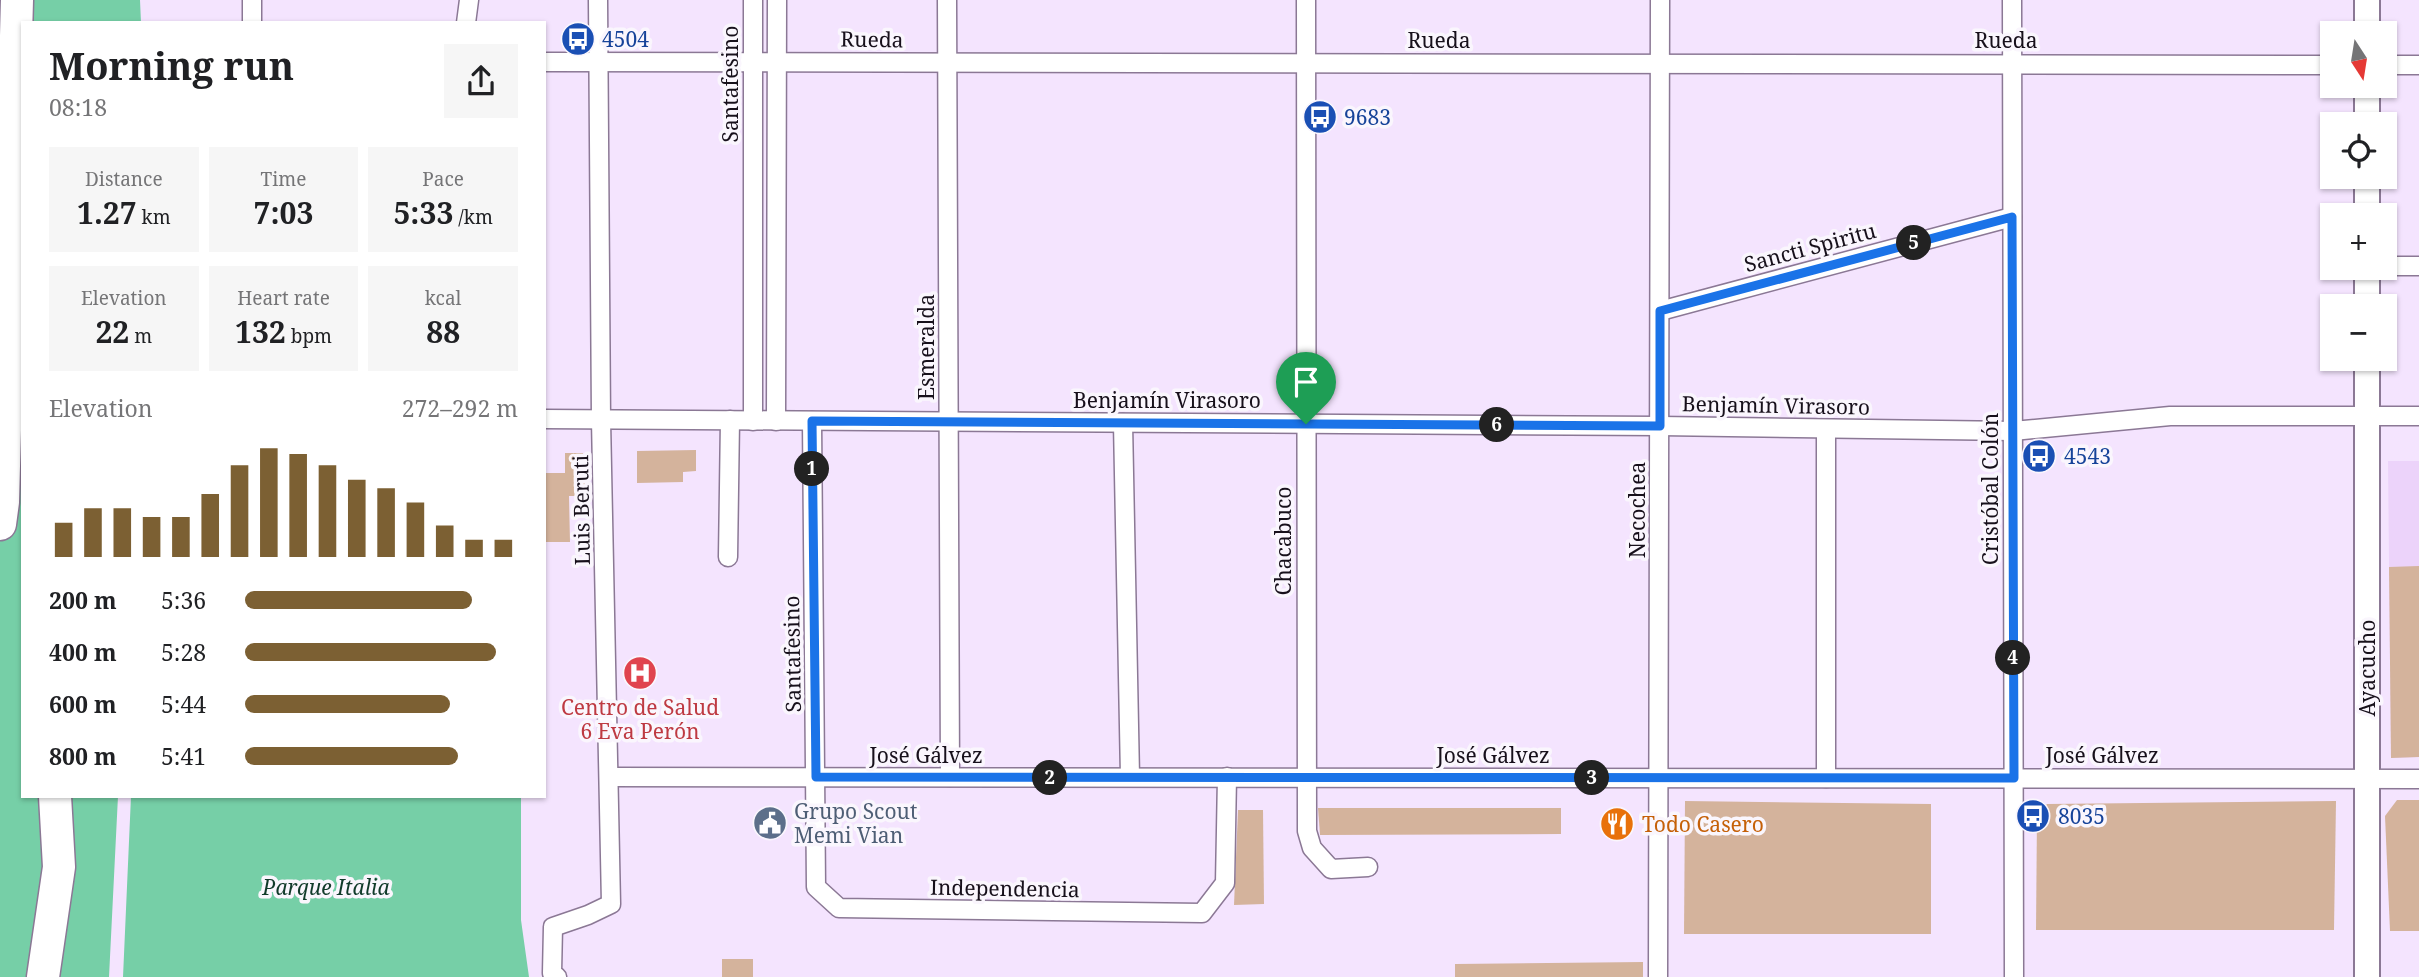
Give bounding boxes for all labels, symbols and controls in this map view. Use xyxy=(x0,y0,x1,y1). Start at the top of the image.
bus stop icon: 4504 xyxy=(559,20,597,58)
north arrow xyxy=(2320,21,2398,98)
map controls xyxy=(2320,21,2397,371)
street label: Rueda xyxy=(840,24,904,54)
place label: 4504 xyxy=(602,25,649,53)
street label: Santafesino xyxy=(716,26,744,142)
street label: Rueda xyxy=(1407,26,1471,54)
street label: Rueda xyxy=(1974,26,2038,54)
text: Morning run xyxy=(49,39,294,91)
button: share xyxy=(444,44,518,118)
text: 08:18 xyxy=(49,91,107,123)
bus stop icon: 9683 xyxy=(1301,98,1339,136)
place label: 9683 xyxy=(1344,103,1391,131)
button: locate xyxy=(2320,112,2397,189)
text: Distance xyxy=(85,166,163,192)
text: Time xyxy=(261,166,306,192)
text: Pace xyxy=(422,166,464,192)
text: 1.27 xyxy=(77,192,137,233)
text: 7:03 xyxy=(254,192,313,233)
text: 5:33 xyxy=(393,192,453,233)
button: + xyxy=(2320,203,2397,280)
text: km xyxy=(137,204,171,230)
text: /km xyxy=(453,204,493,230)
street label: Sancti Spiritu xyxy=(1741,216,1879,278)
pin: 5 xyxy=(1896,226,1932,260)
text: 5 xyxy=(1908,229,1919,255)
text: Elevation xyxy=(81,285,167,311)
text: Heart rate xyxy=(237,285,330,311)
text: kcal xyxy=(425,285,462,311)
street label: Esmeralda xyxy=(912,294,940,400)
button: − xyxy=(2320,294,2397,371)
text: 22 xyxy=(95,311,129,352)
text: 132 xyxy=(235,311,286,352)
text: 88 xyxy=(426,311,460,352)
text: m xyxy=(129,323,152,349)
text: bpm xyxy=(286,323,332,349)
pin xyxy=(1276,352,1336,424)
icon: arrive xyxy=(1287,363,1325,401)
street label: Benjamín Virasoro xyxy=(1073,386,1261,414)
street label: Benjamín Virasoro xyxy=(1682,389,1870,421)
text: Elevation xyxy=(49,392,153,424)
text: 272–292 m xyxy=(402,392,518,424)
pin: 6 xyxy=(1480,408,1514,442)
text: 6 xyxy=(1491,411,1502,437)
street label: Cristóbal Colón xyxy=(1976,413,2004,565)
bus stop icon: 4543 xyxy=(2020,437,2058,475)
place label: 4543 xyxy=(2064,442,2111,470)
pin: 1 xyxy=(794,452,830,486)
street label: Luis Beruti xyxy=(566,454,596,565)
text: 1 xyxy=(806,455,817,481)
street label: Necochea xyxy=(1623,462,1651,558)
street label: Chacabuco xyxy=(1269,487,1297,595)
text: 200 m xyxy=(49,584,117,616)
text: 5:36 xyxy=(161,584,206,616)
street label: Santafesino xyxy=(777,595,807,713)
street label: Ayacucho xyxy=(2353,620,2381,716)
text: 400 m xyxy=(49,636,117,668)
text: 5:28 xyxy=(161,636,206,668)
pin: 4 xyxy=(1996,640,2030,676)
text: 4 xyxy=(2007,644,2018,670)
hospital icon: Centro de Salud 6 Eva Perón xyxy=(621,654,659,692)
text: 600 m xyxy=(49,688,117,720)
text: 5:44 xyxy=(161,688,206,720)
place label: Centro de Salud 6 Eva Perón xyxy=(561,693,719,745)
text: 800 m xyxy=(49,740,117,772)
text: 5:41 xyxy=(161,740,206,772)
street label: José Gálvez xyxy=(868,741,983,769)
street label: José Gálvez xyxy=(1435,741,1550,769)
street label: José Gálvez xyxy=(2044,741,2159,769)
pin: 2 xyxy=(1032,760,1068,796)
pin: 3 xyxy=(1574,760,1610,796)
text: 2 xyxy=(1044,764,1055,790)
text: 3 xyxy=(1586,764,1597,790)
place label: Grupo Scout Memi Vian xyxy=(794,797,917,849)
bus stop icon: 8035 xyxy=(2014,797,2052,835)
place label: 8035 xyxy=(2058,802,2105,830)
public building icon: Grupo Scout Memi Vian xyxy=(751,804,789,842)
restaurant icon: Todo Casero xyxy=(1598,805,1636,843)
place label: Todo Casero xyxy=(1642,810,1764,838)
park label: Parque Italia xyxy=(261,873,390,901)
street label: Independencia xyxy=(930,873,1080,903)

